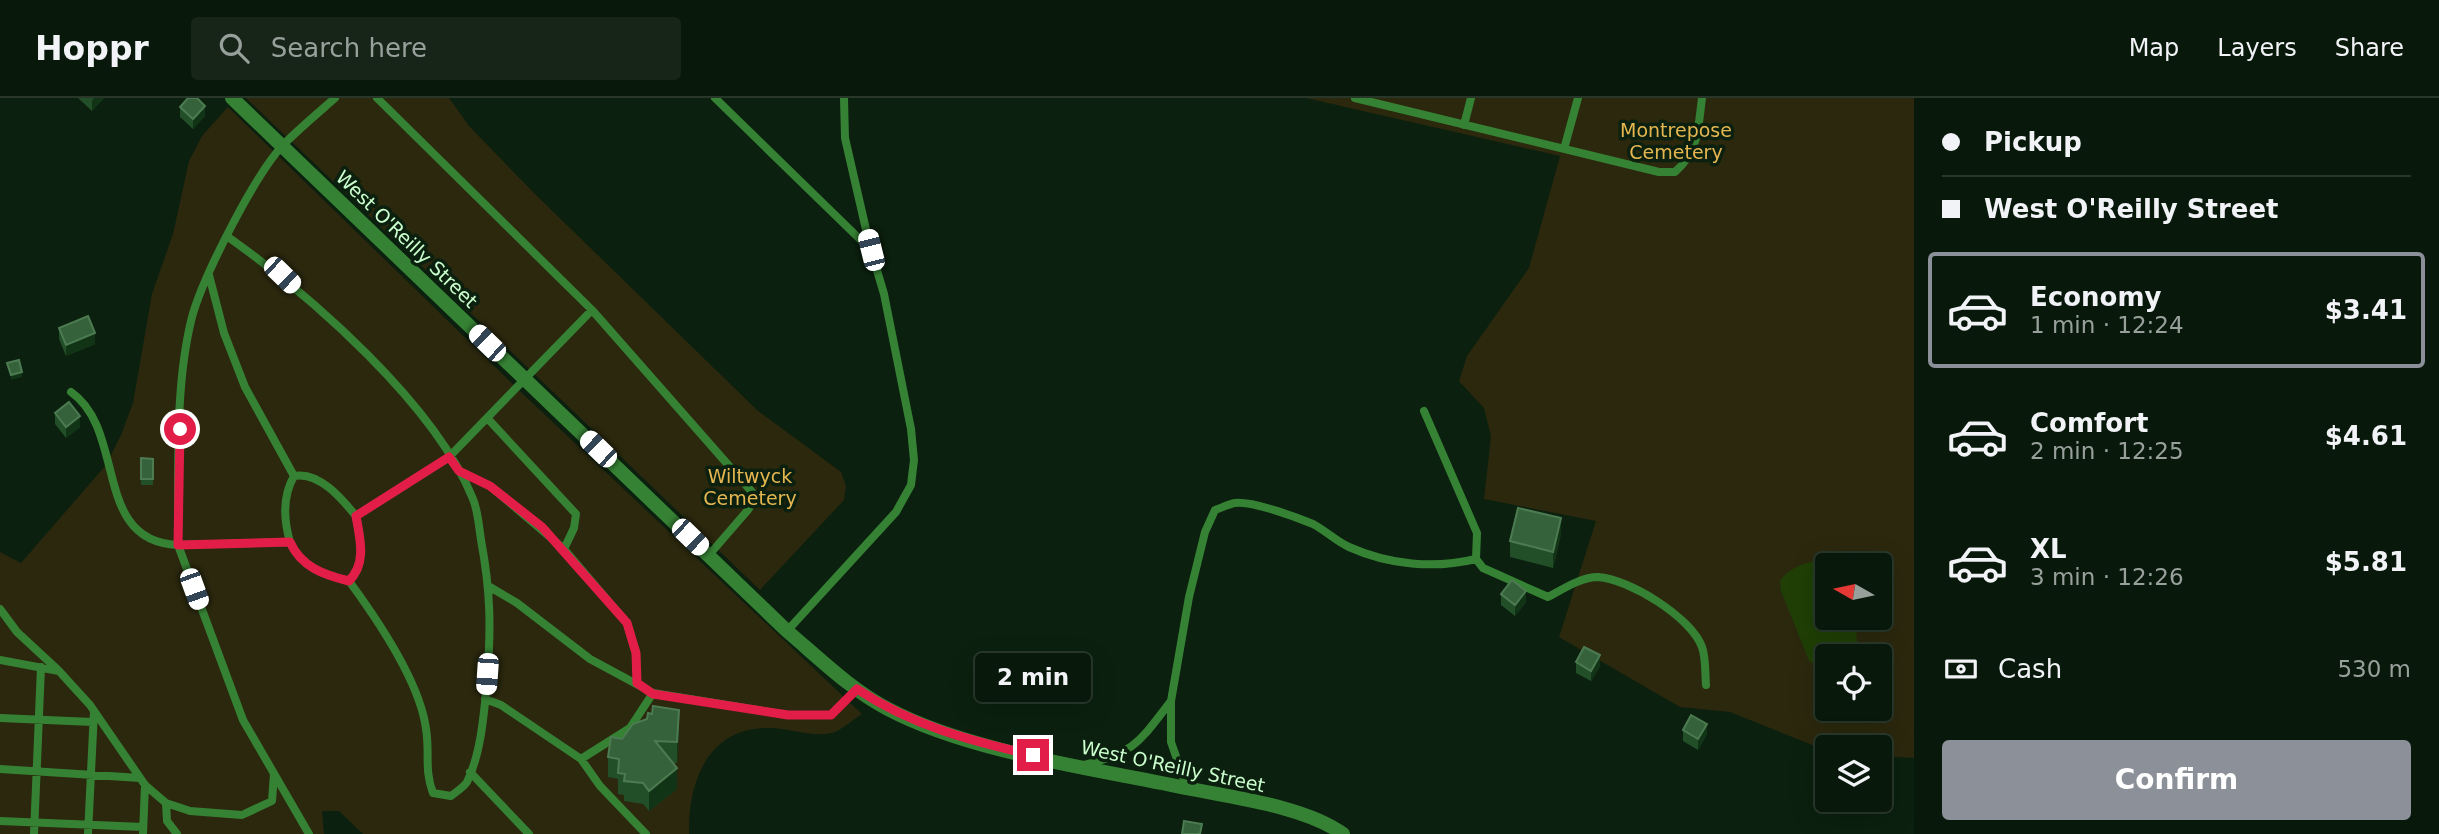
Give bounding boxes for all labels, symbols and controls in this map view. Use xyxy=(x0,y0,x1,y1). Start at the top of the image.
search box xyxy=(191,17,681,80)
text: Hoppr xyxy=(35,29,149,68)
icon: search xyxy=(215,29,253,67)
text: Search here xyxy=(271,33,427,63)
text: Map xyxy=(2129,34,2179,62)
text: Layers xyxy=(2217,34,2297,62)
text: Share xyxy=(2335,34,2404,62)
park label: Montrepose Cemetery xyxy=(1620,119,1732,163)
text: Pickup xyxy=(1984,127,2082,157)
street label: West O'Reilly Street xyxy=(332,166,482,312)
text: West O'Reilly Street xyxy=(1984,194,2278,224)
car xyxy=(856,227,887,273)
car xyxy=(260,253,305,297)
icon: car xyxy=(1946,279,2009,342)
text: Economy xyxy=(2030,282,2161,312)
text: $3.41 xyxy=(2325,295,2407,325)
text: 1 min · 12:24 xyxy=(2030,312,2184,338)
car xyxy=(465,321,510,365)
icon: car xyxy=(1946,405,2009,468)
text: Comfort xyxy=(2030,408,2148,438)
route start xyxy=(164,413,196,445)
text: $4.61 xyxy=(2325,421,2407,451)
car xyxy=(576,427,621,471)
text: 2 min · 12:25 xyxy=(2030,438,2184,464)
park label: Wiltwyck Cemetery xyxy=(703,465,797,509)
car xyxy=(668,515,713,559)
icon: car xyxy=(1946,531,2009,594)
text: XL xyxy=(2030,534,2067,564)
text: $5.81 xyxy=(2325,547,2407,577)
north arrow xyxy=(1815,553,1892,630)
map controls xyxy=(1815,553,1892,812)
text: 3 min · 12:26 xyxy=(2030,564,2184,590)
car xyxy=(177,566,212,612)
button: locate xyxy=(1815,644,1892,721)
icon: cash xyxy=(1942,650,1980,688)
car xyxy=(476,652,499,696)
callout: 2 min xyxy=(975,654,1091,702)
text: Cash xyxy=(1998,654,2062,684)
text: 530 m xyxy=(2337,656,2411,682)
text: 2 min xyxy=(997,664,1069,690)
button: layers xyxy=(1815,735,1892,812)
street label: West O'Reilly Street xyxy=(1079,736,1267,796)
route end xyxy=(1017,739,1049,771)
button: Confirm xyxy=(1942,740,2411,820)

